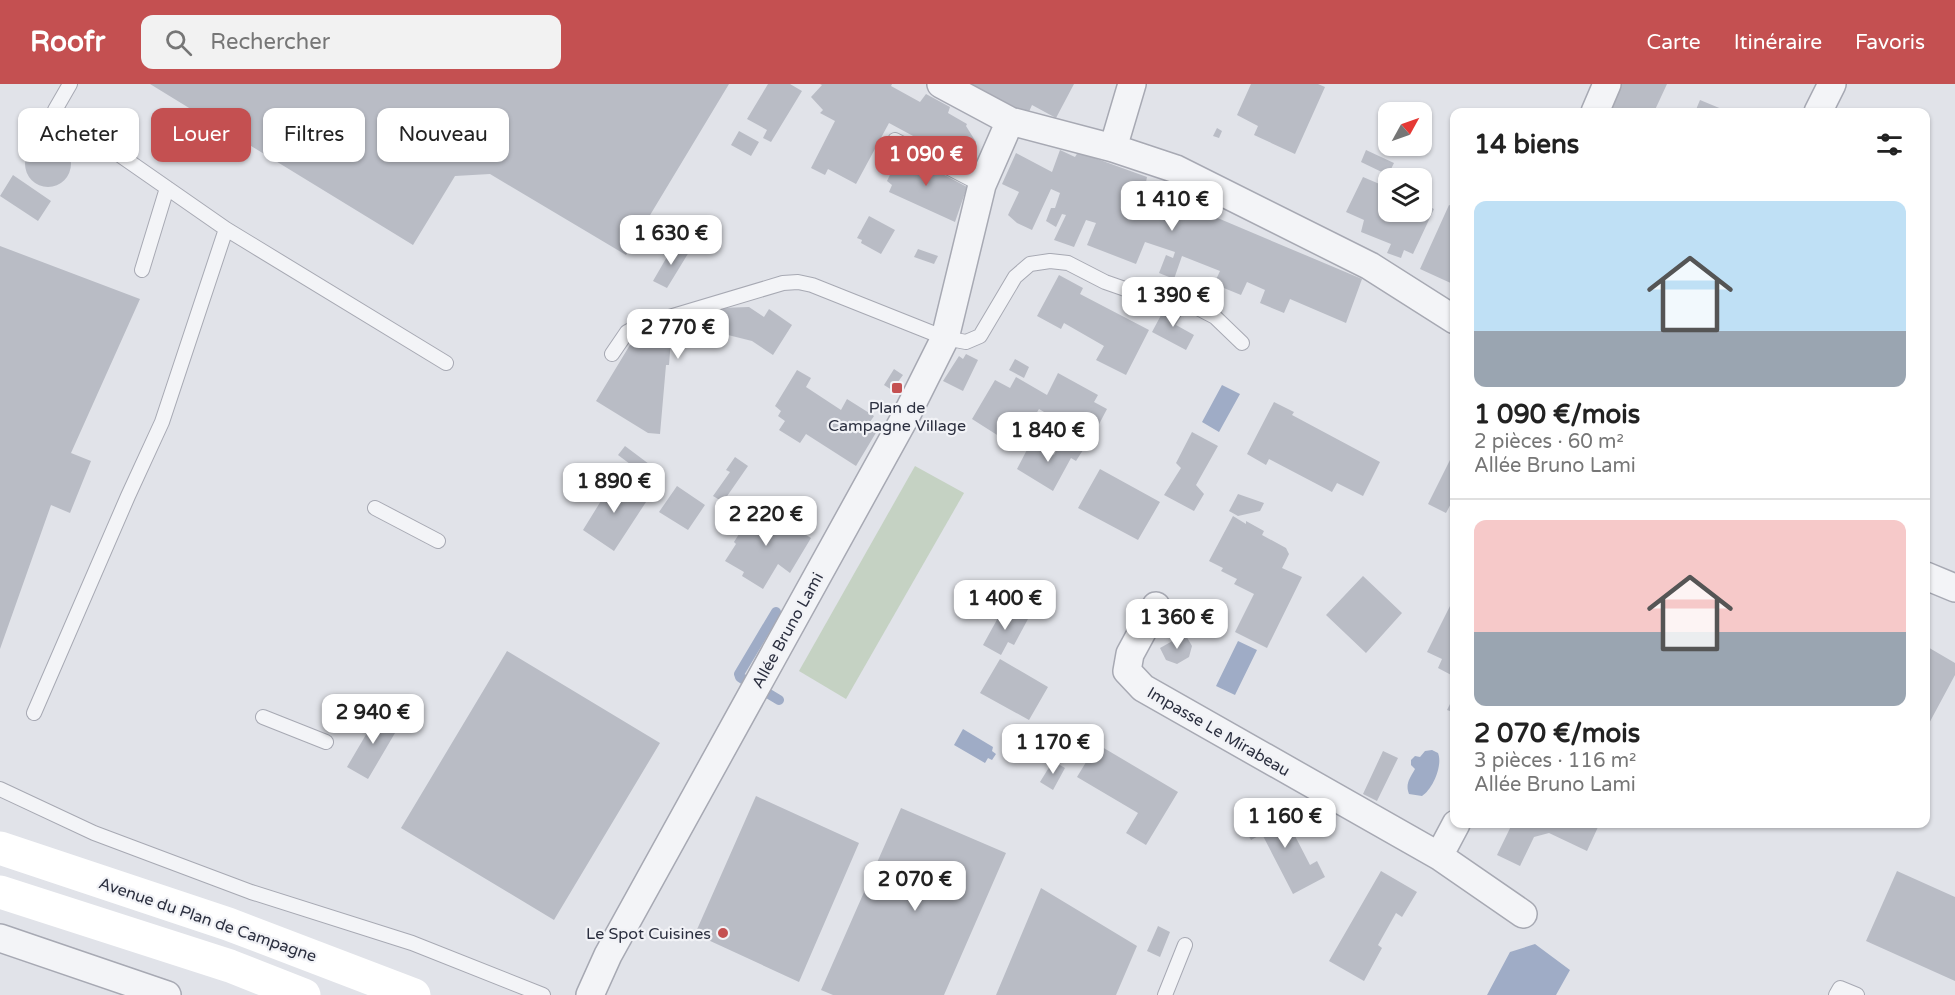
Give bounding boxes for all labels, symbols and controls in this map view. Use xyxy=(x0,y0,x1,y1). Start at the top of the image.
search box xyxy=(141,15,561,69)
text: Roofr xyxy=(30,25,105,59)
icon: search xyxy=(162,26,195,59)
text: Rechercher xyxy=(210,29,330,55)
text: Carte xyxy=(1647,30,1701,55)
text: Itinéraire xyxy=(1734,30,1822,55)
text: Favoris xyxy=(1855,30,1925,55)
north arrow xyxy=(1378,102,1432,156)
map controls xyxy=(1378,102,1432,222)
chip: Acheter xyxy=(18,108,139,162)
chip: Louer xyxy=(151,108,251,162)
chip: Filtres xyxy=(263,108,365,162)
chip: Nouveau xyxy=(377,108,509,162)
icon: filters xyxy=(1873,128,1906,161)
text: 14 biens xyxy=(1474,129,1579,160)
pin: 1 090 € xyxy=(871,136,981,187)
text: 1 090 € xyxy=(889,143,963,167)
button: layers xyxy=(1378,168,1432,222)
pin: 1 410 € xyxy=(1117,181,1227,232)
text: 1 410 € xyxy=(1135,188,1209,212)
pin: 1 630 € xyxy=(616,215,726,266)
text: 1 630 € xyxy=(634,222,708,246)
icon: home xyxy=(1636,240,1744,348)
pin: 1 390 € xyxy=(1118,277,1228,328)
text: 1 390 € xyxy=(1136,284,1210,308)
pin: 2 770 € xyxy=(623,309,733,360)
text: 2 770 € xyxy=(641,316,715,340)
marker: Plan de Campagne Village xyxy=(890,381,904,395)
place label: Plan de Campagne Village xyxy=(828,398,966,436)
text: 1 090 €/mois xyxy=(1474,399,1640,430)
pin: 1 840 € xyxy=(993,412,1103,463)
text: 1 840 € xyxy=(1011,419,1085,443)
text: 2 pièces · 60 m² xyxy=(1474,430,1624,454)
text: Allée Bruno Lami xyxy=(1474,454,1636,478)
pin: 1 890 € xyxy=(559,463,669,514)
text: 1 890 € xyxy=(577,470,651,494)
pin: 2 220 € xyxy=(711,496,821,547)
text: 2 220 € xyxy=(729,503,803,527)
icon: home xyxy=(1636,559,1744,667)
street label: Allée Bruno Lami xyxy=(748,569,828,692)
pin: 1 400 € xyxy=(950,580,1060,631)
text: 1 400 € xyxy=(968,587,1042,611)
pin: 1 360 € xyxy=(1122,599,1232,650)
text: 1 360 € xyxy=(1140,606,1214,630)
street label: Impasse Le Mirabeau xyxy=(1144,683,1293,781)
pin: 2 940 € xyxy=(318,694,428,745)
text: 2 940 € xyxy=(336,701,410,725)
text: 2 070 €/mois xyxy=(1474,718,1640,749)
pin: 1 170 € xyxy=(998,724,1108,775)
text: 1 170 € xyxy=(1016,731,1090,755)
text: 3 pièces · 116 m² xyxy=(1474,749,1636,773)
text: Allée Bruno Lami xyxy=(1474,773,1636,797)
pin: 1 160 € xyxy=(1230,798,1340,849)
text: 1 160 € xyxy=(1248,805,1322,829)
pin: 2 070 € xyxy=(860,861,970,912)
text: 2 070 € xyxy=(878,868,952,892)
street label: Avenue du Plan de Campagne xyxy=(96,873,319,967)
place label: Le Spot Cuisines xyxy=(586,924,711,944)
marker: Le Spot Cuisines xyxy=(716,926,730,940)

